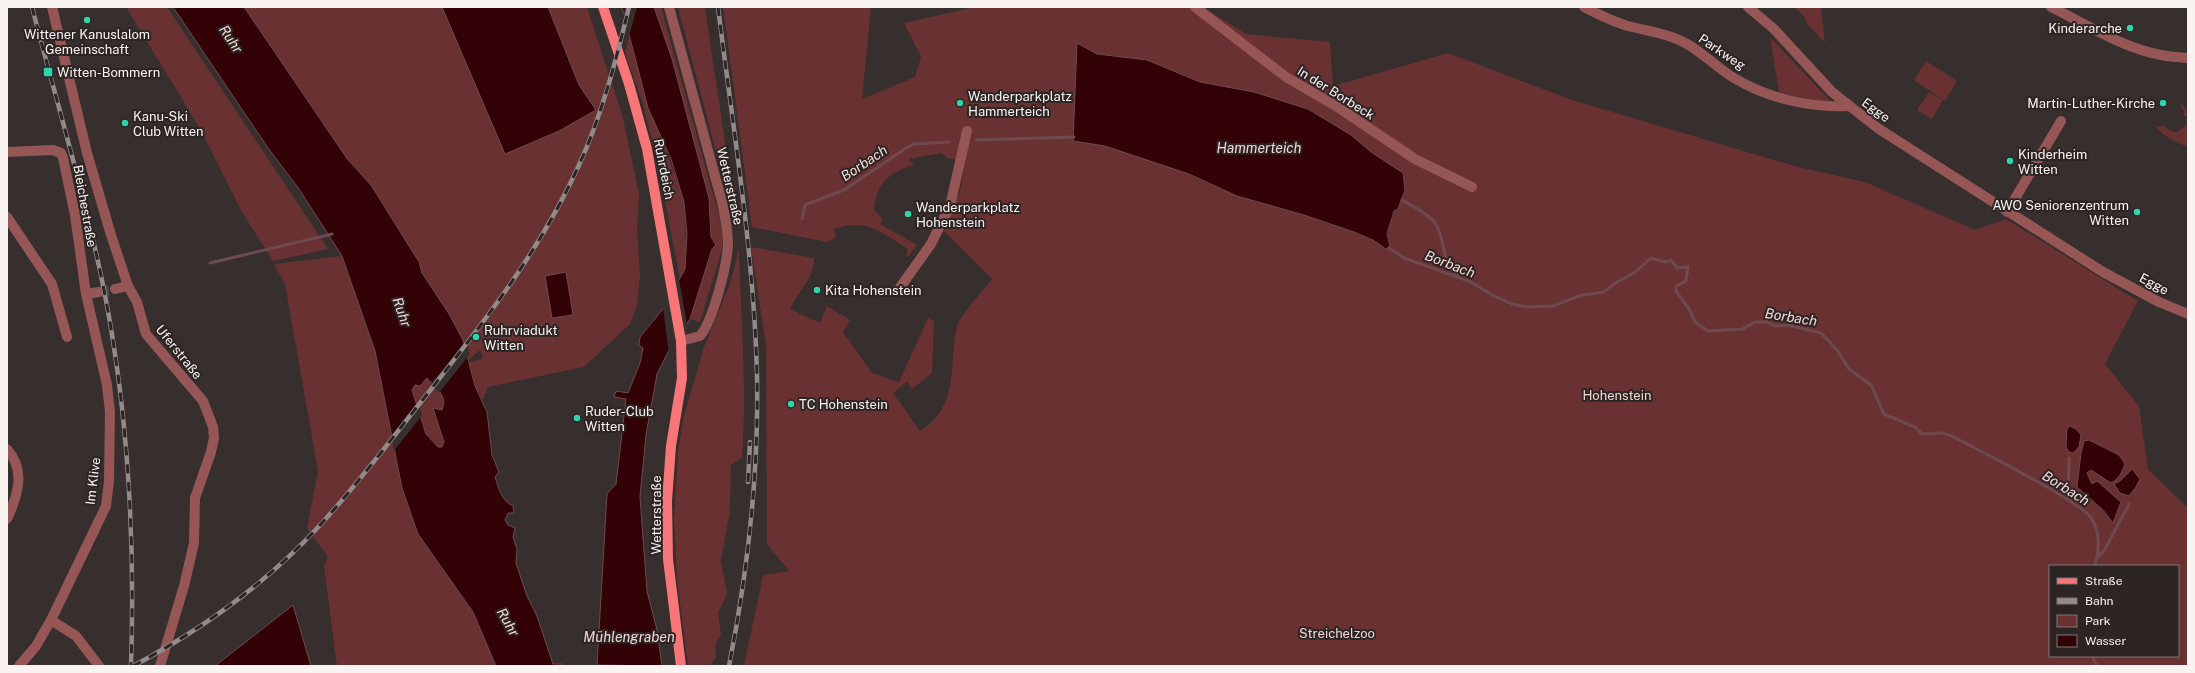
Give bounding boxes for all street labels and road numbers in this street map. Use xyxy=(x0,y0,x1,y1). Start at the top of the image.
street label: Parkweg xyxy=(1696,31,1748,73)
street label: In der Borbeck xyxy=(1295,63,1377,123)
street label: Egge xyxy=(1859,95,1893,125)
street label: Ruhrdeich xyxy=(651,137,677,201)
street label: Wetterstraße xyxy=(714,146,746,226)
street label: Bleichestraße xyxy=(70,164,100,248)
street label: Egge xyxy=(2137,270,2171,298)
street label: Uferstraße xyxy=(153,322,205,382)
street label: Im Klive xyxy=(83,456,103,506)
street label: Wetterstraße xyxy=(649,475,664,555)

